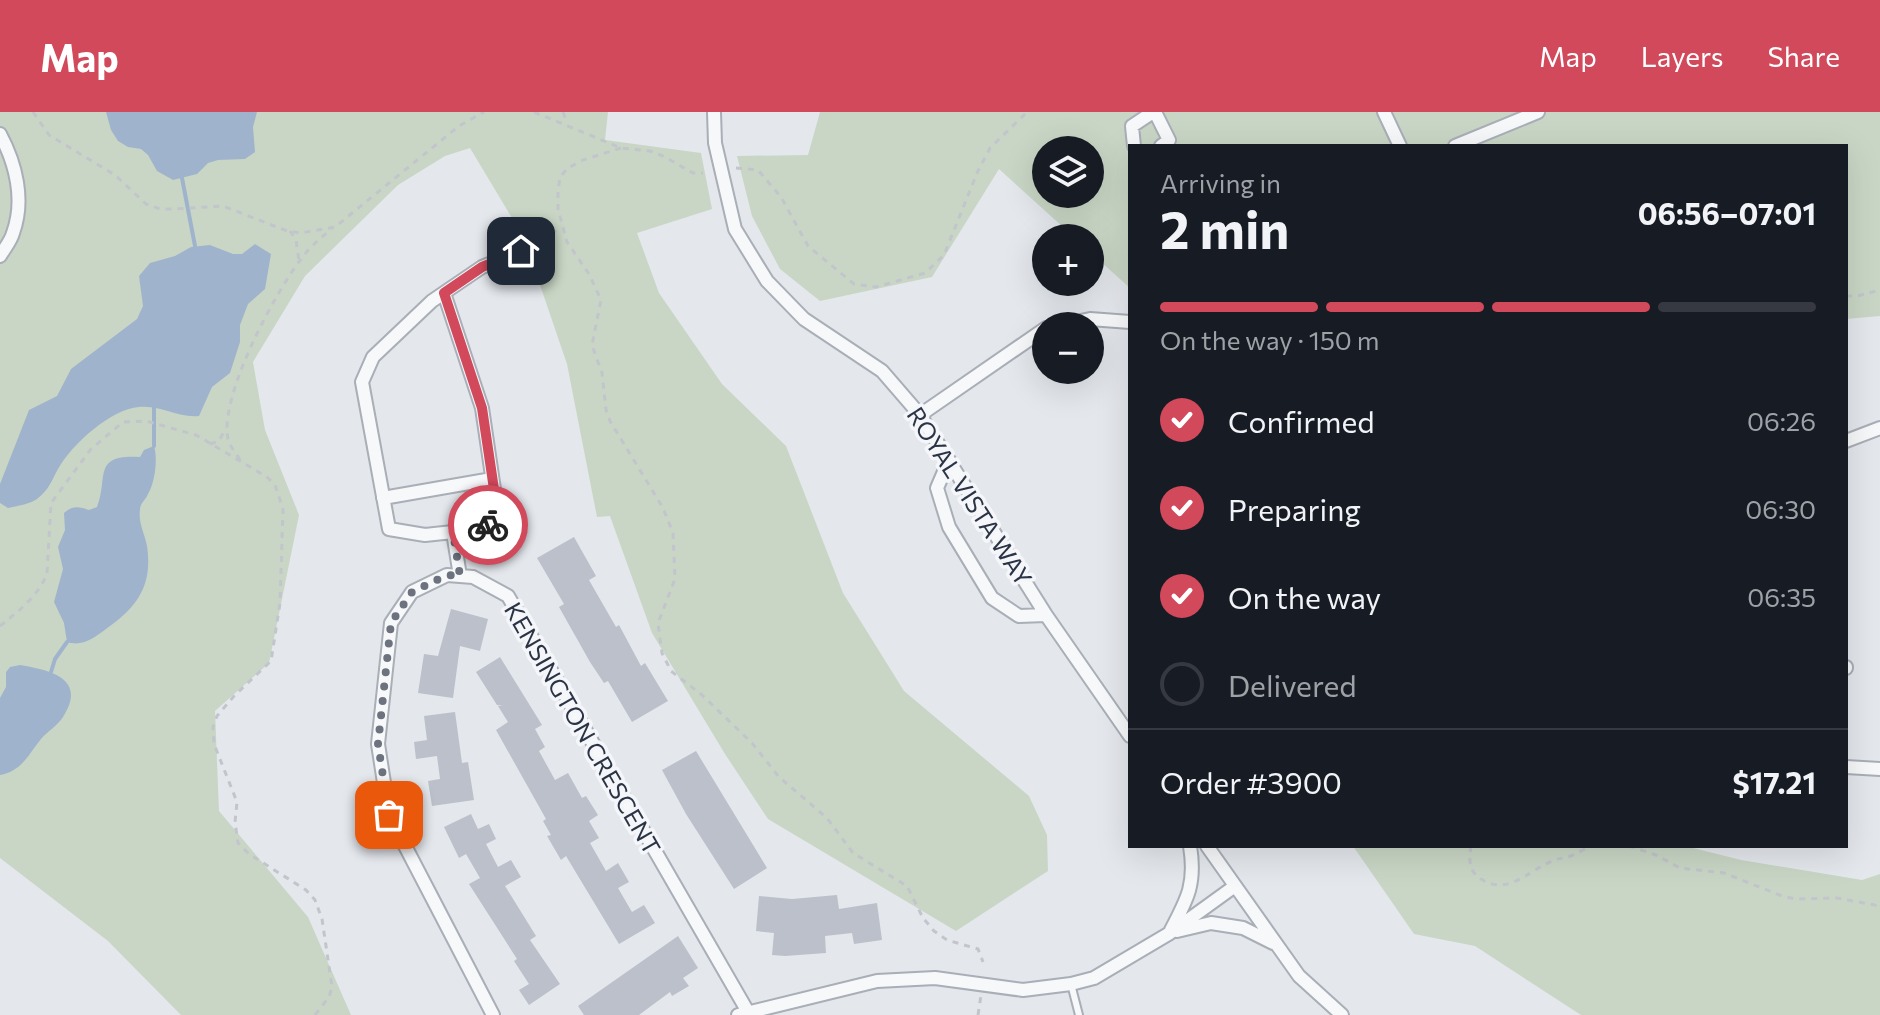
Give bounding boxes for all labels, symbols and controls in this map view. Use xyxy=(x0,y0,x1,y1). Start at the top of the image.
text: Map xyxy=(40,33,119,80)
text: Map xyxy=(1539,39,1597,73)
text: Layers xyxy=(1641,39,1723,73)
text: Share xyxy=(1767,39,1840,73)
map controls xyxy=(1032,136,1104,384)
button: layers xyxy=(1032,136,1104,208)
text: Arriving in xyxy=(1160,167,1281,198)
text: 06:56–07:01 xyxy=(1638,194,1816,231)
text: 2 min xyxy=(1160,196,1289,260)
pin xyxy=(487,217,555,285)
button: + xyxy=(1032,224,1104,296)
icon: home xyxy=(499,229,543,273)
button: − xyxy=(1032,312,1104,384)
text: On the way · 150 m xyxy=(1160,324,1379,355)
icon: check xyxy=(1160,398,1204,442)
street label: ROYAL VISTA WAY xyxy=(901,401,1039,591)
text: Confirmed xyxy=(1228,402,1375,439)
text: 06:26 xyxy=(1747,405,1816,436)
courier xyxy=(448,485,528,565)
icon: check xyxy=(1160,486,1204,530)
text: Preparing xyxy=(1228,490,1361,527)
text: 06:30 xyxy=(1745,493,1816,524)
icon: bike xyxy=(466,503,510,547)
icon: check xyxy=(1160,574,1204,618)
text: On the way xyxy=(1228,578,1381,615)
text: 06:35 xyxy=(1747,581,1816,612)
street label: KENSINGTON CRESCENT xyxy=(499,597,667,859)
text: Delivered xyxy=(1228,666,1357,703)
text: Order #3900 xyxy=(1160,763,1342,800)
text: $17.21 xyxy=(1732,763,1816,800)
pin xyxy=(355,781,423,849)
icon: bag xyxy=(367,793,411,837)

